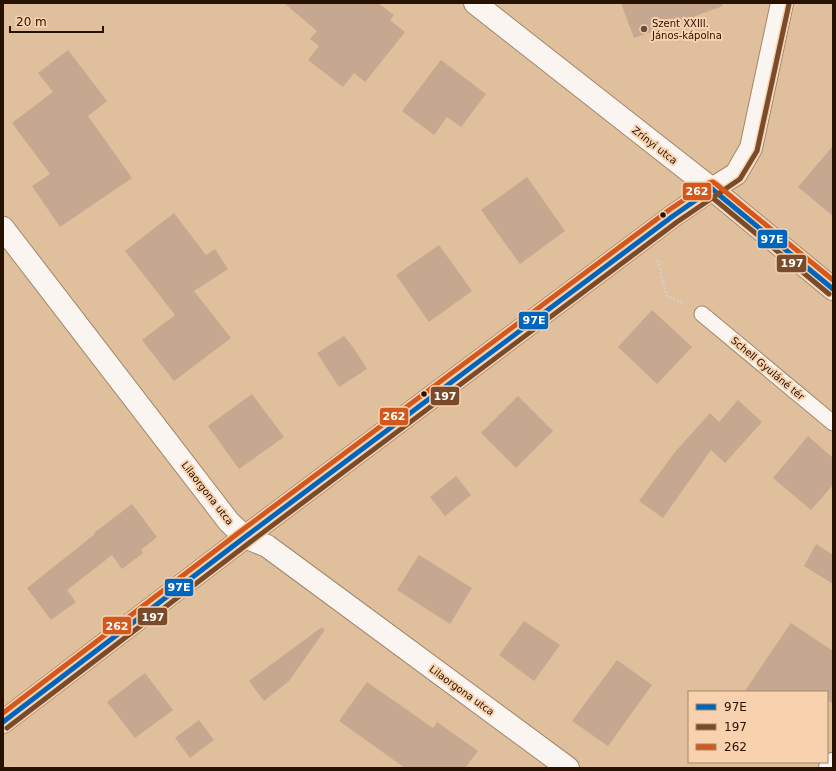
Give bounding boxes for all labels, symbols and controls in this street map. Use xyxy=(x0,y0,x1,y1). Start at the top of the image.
scale bar xyxy=(10,8,103,34)
text: 20 m xyxy=(16,15,47,29)
place label: Szent XXIII. János-kápolna xyxy=(651,18,722,41)
marker: Szent XXIII. János-kápolna xyxy=(639,24,649,34)
street label: Zrínyi utca xyxy=(630,124,679,166)
line badge: 262 xyxy=(682,182,712,201)
text: 262 xyxy=(686,185,708,198)
unlabelled marker xyxy=(658,210,668,220)
line badge: 97E xyxy=(757,229,788,249)
text: 97E xyxy=(761,233,783,246)
line badge: 197 xyxy=(776,254,807,273)
text: 197 xyxy=(781,257,803,270)
line badge: 97E xyxy=(518,311,549,330)
text: 97E xyxy=(523,314,545,327)
street label: Schell Gyuláné tér xyxy=(729,335,807,403)
line badge: 197 xyxy=(430,386,460,406)
unlabelled marker xyxy=(419,389,429,399)
text: 197 xyxy=(434,390,456,403)
line badge: 262 xyxy=(379,407,409,426)
text: 262 xyxy=(383,410,405,423)
street label: Lilaorgona utca xyxy=(179,459,236,527)
line badge: 97E xyxy=(164,578,194,597)
text: 97E xyxy=(168,581,190,594)
line badge: 197 xyxy=(137,607,168,626)
text: 197 xyxy=(142,611,164,624)
line badge: 262 xyxy=(102,616,132,635)
text: 262 xyxy=(106,620,128,633)
street label: Lilaorgona utca xyxy=(427,663,496,718)
legend xyxy=(688,691,828,763)
text: 97E xyxy=(724,700,747,714)
text: 197 xyxy=(724,720,747,734)
text: 262 xyxy=(724,740,747,754)

